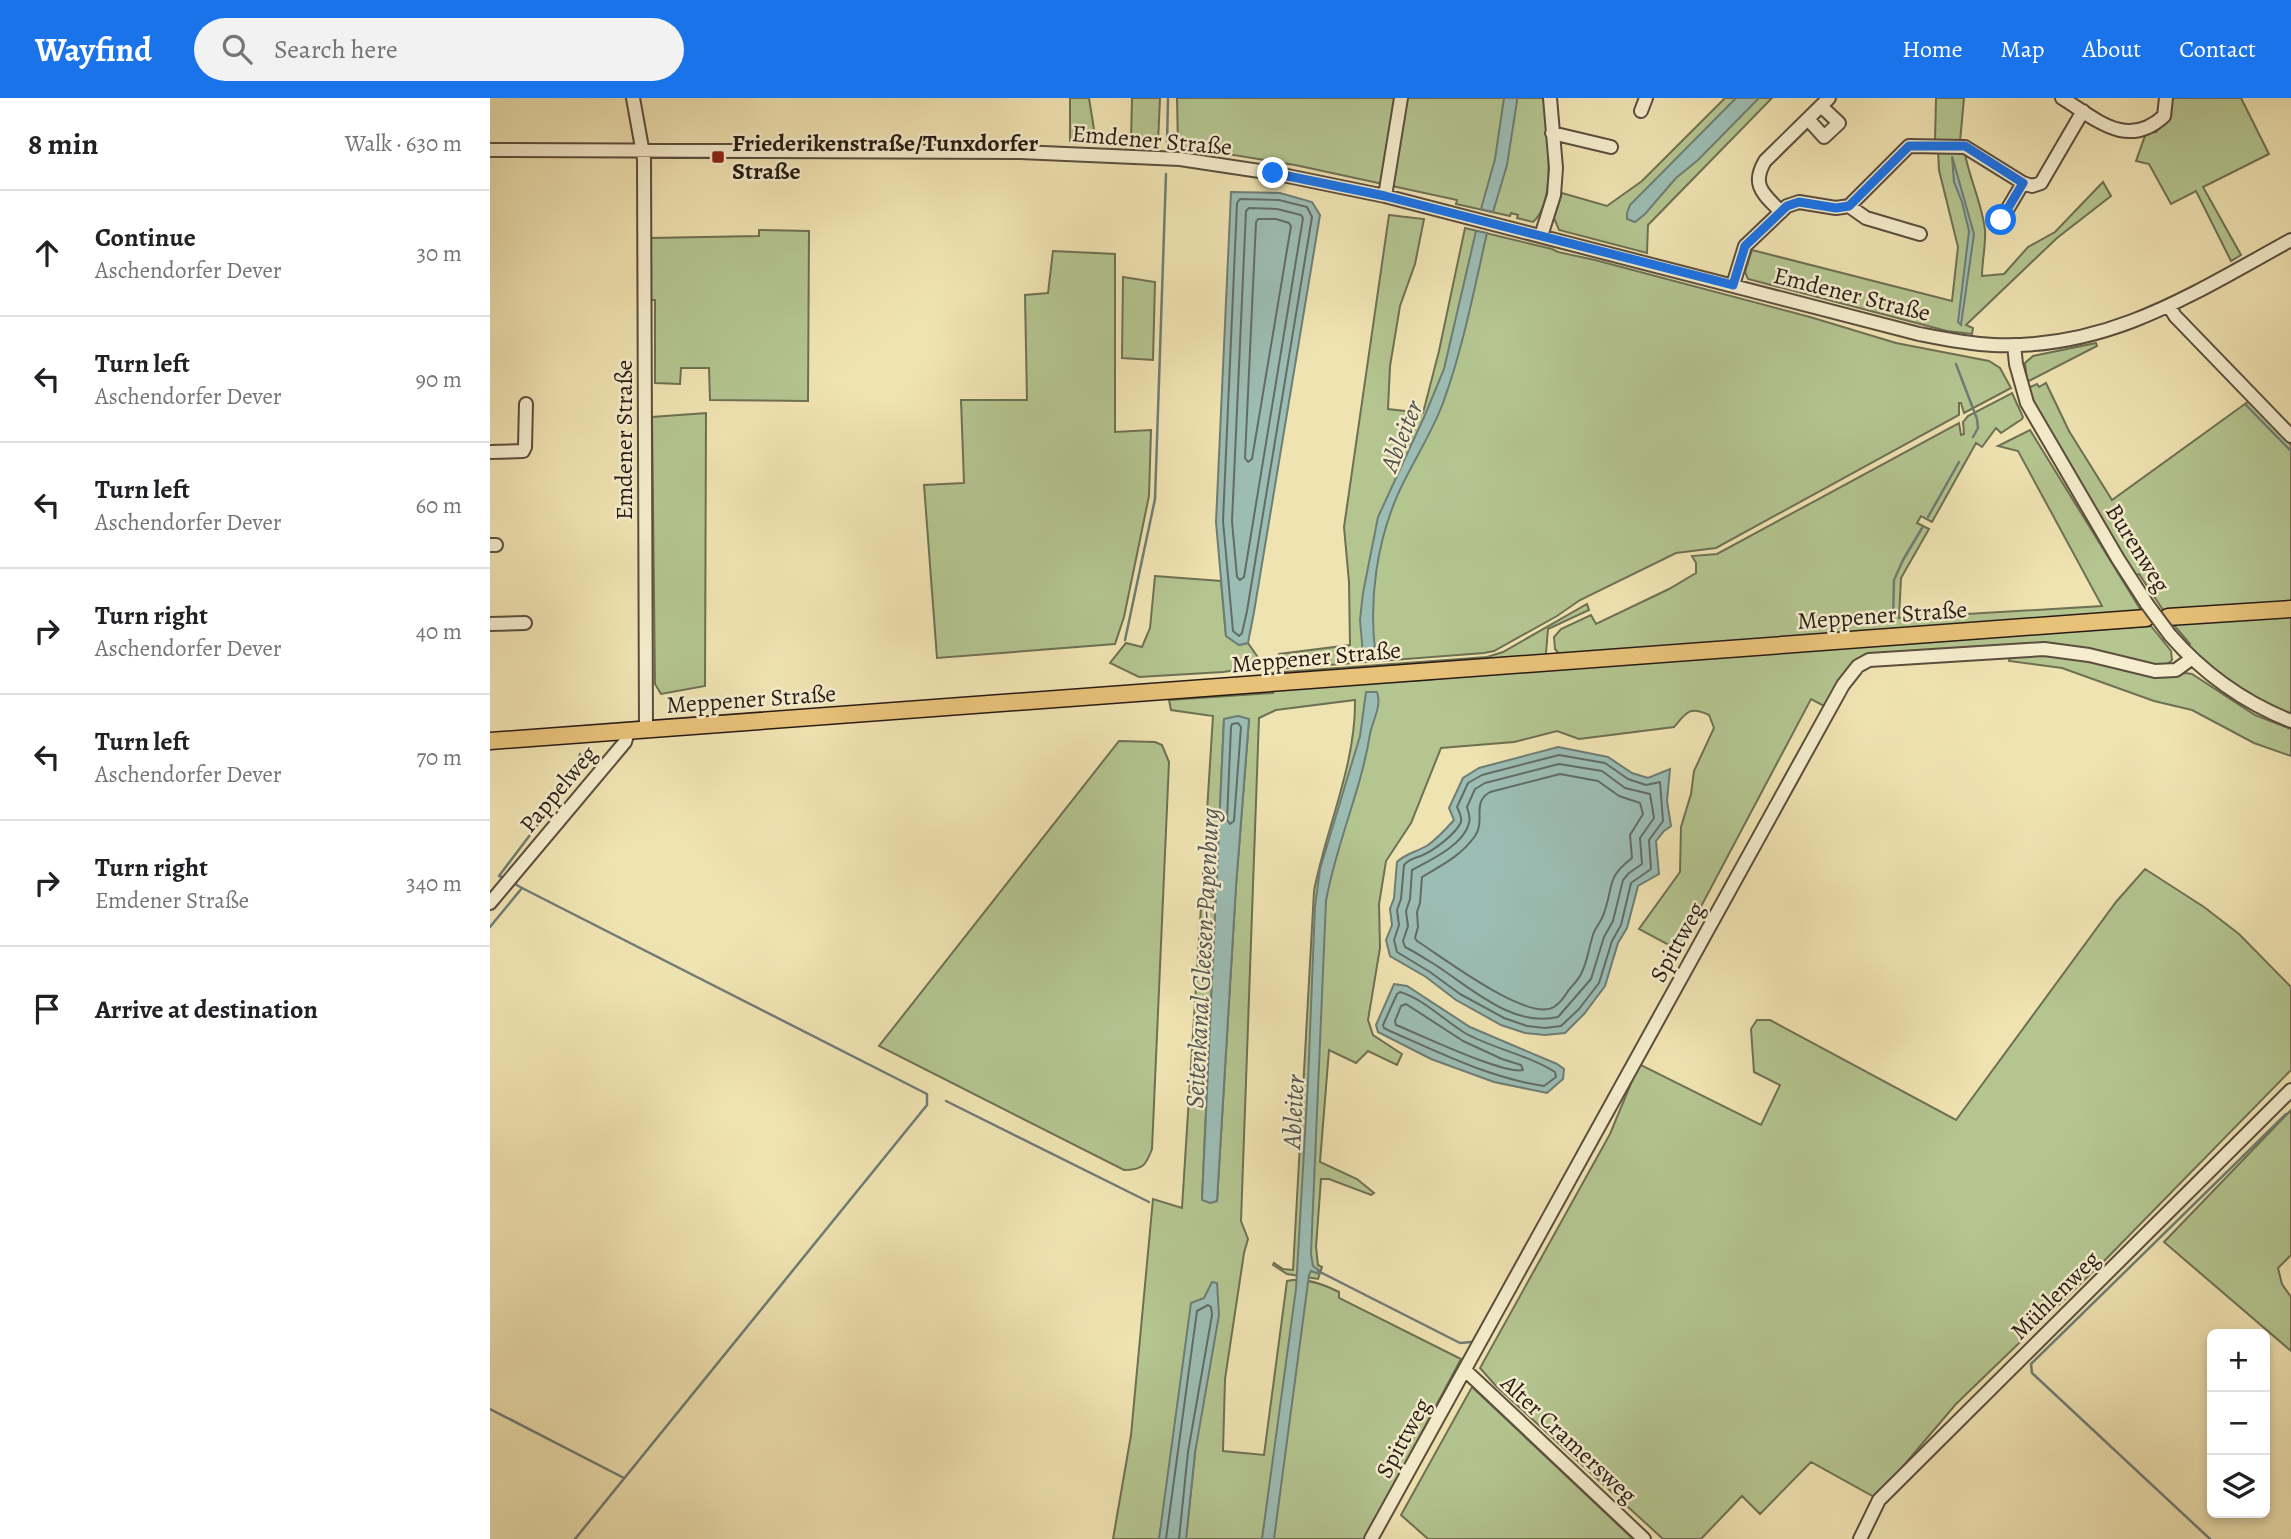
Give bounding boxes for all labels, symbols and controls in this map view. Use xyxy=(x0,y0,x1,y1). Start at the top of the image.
search box xyxy=(194,18,684,81)
text: Wayfind xyxy=(35,27,152,72)
icon: search xyxy=(218,30,256,68)
text: Search here xyxy=(274,32,398,67)
text: Home xyxy=(1902,33,1963,65)
text: Map xyxy=(2001,33,2045,65)
text: About xyxy=(2083,33,2141,65)
text: Contact xyxy=(2179,33,2256,65)
street label: Emdener Straße xyxy=(1071,117,1233,163)
text: 8 min xyxy=(28,124,98,164)
place label: Friederikenstraße/Tunxdorfer Straße xyxy=(732,127,1039,187)
text: Walk · 630 m xyxy=(345,128,462,159)
marker: Friederikenstraße/Tunxdorfer Straße xyxy=(710,149,726,165)
route end xyxy=(1257,157,1288,188)
route start xyxy=(1985,204,2016,235)
text: Continue xyxy=(95,220,196,255)
icon: ahead xyxy=(28,234,66,272)
text: 30 m xyxy=(416,238,462,269)
text: Aschendorfer Dever xyxy=(95,255,282,286)
street label: Emdener Straße xyxy=(1770,259,1934,329)
text: Turn left xyxy=(95,346,190,381)
icon: left xyxy=(28,360,66,398)
street label: Emdener Straße xyxy=(608,360,640,520)
text: 90 m xyxy=(416,364,462,395)
text: Aschendorfer Dever xyxy=(95,381,282,412)
water label: Ableiter xyxy=(1371,394,1432,479)
text: Turn left xyxy=(95,472,190,507)
icon: left xyxy=(28,486,66,524)
text: 60 m xyxy=(415,490,462,521)
street label: Burenweg xyxy=(2098,498,2178,598)
text: Aschendorfer Dever xyxy=(95,507,282,538)
street label: Meppener Straße xyxy=(1796,593,1968,637)
text: Turn right xyxy=(95,598,208,633)
icon: right xyxy=(28,612,66,650)
text: 40 m xyxy=(416,616,462,647)
text: Aschendorfer Dever xyxy=(95,633,282,664)
street label: Meppener Straße xyxy=(1230,634,1402,680)
street label: Meppener Straße xyxy=(665,677,837,721)
text: Turn left xyxy=(95,724,190,759)
icon: left xyxy=(28,738,66,776)
street label: Pappelweg xyxy=(512,739,604,839)
text: 70 m xyxy=(416,742,462,773)
text: Aschendorfer Dever xyxy=(95,759,282,790)
water label: Seitenkanal Gleesen-Papenburg xyxy=(1177,806,1228,1109)
text: Turn right xyxy=(95,850,208,885)
icon: right xyxy=(28,864,66,902)
text: 340 m xyxy=(406,868,462,899)
text: Emdener Straße xyxy=(95,885,249,916)
street label: Spittweg xyxy=(1642,896,1712,988)
icon: arrive xyxy=(28,990,66,1028)
text: Arrive at destination xyxy=(95,992,318,1027)
water label: Ableiter xyxy=(1274,1073,1313,1152)
street label: Mühlenweg xyxy=(2003,1243,2107,1347)
map controls xyxy=(2207,1329,2270,1518)
button: + xyxy=(2207,1329,2270,1392)
street label: Alter Cramersweg xyxy=(1493,1367,1644,1510)
street label: Spittweg xyxy=(1368,1392,1438,1484)
button: − xyxy=(2207,1392,2270,1455)
button: layers xyxy=(2207,1455,2270,1518)

